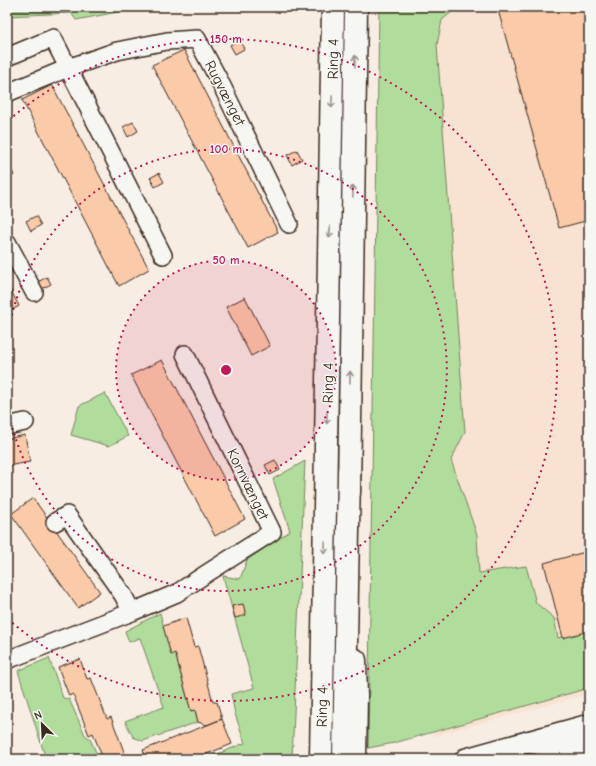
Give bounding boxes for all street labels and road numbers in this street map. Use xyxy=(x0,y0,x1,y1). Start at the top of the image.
street label: Ring 4 xyxy=(324,38,342,80)
street label: Rugvænget xyxy=(201,57,249,129)
street label: Ring 4 xyxy=(319,362,337,404)
street label: Kornvænget xyxy=(223,445,273,523)
street label: Ring 4 xyxy=(313,686,331,728)

